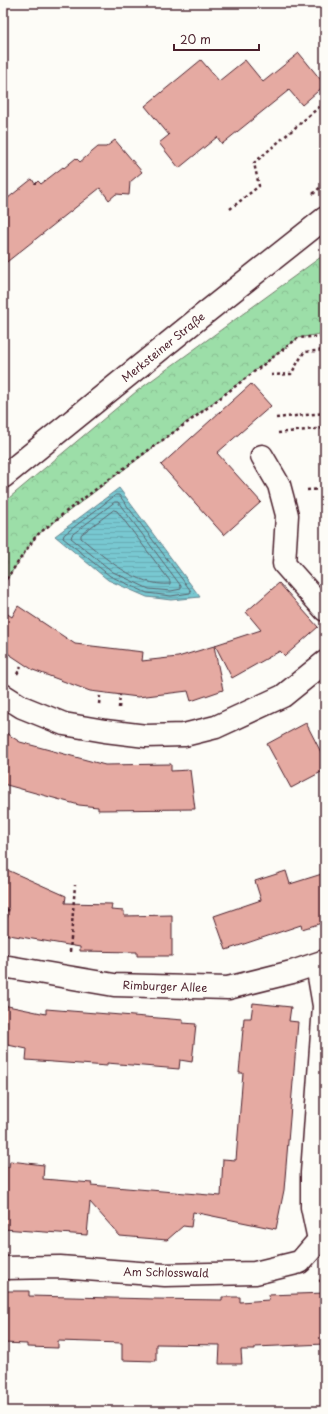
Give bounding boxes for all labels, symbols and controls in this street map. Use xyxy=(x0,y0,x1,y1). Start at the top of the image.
scale bar xyxy=(174,26,259,52)
text: 20 m xyxy=(180,30,211,48)
street label: Merksteiner Straße xyxy=(118,308,208,386)
street label: Rimburger Allee xyxy=(122,976,208,996)
street label: Am Schlosswald xyxy=(123,1263,209,1281)

